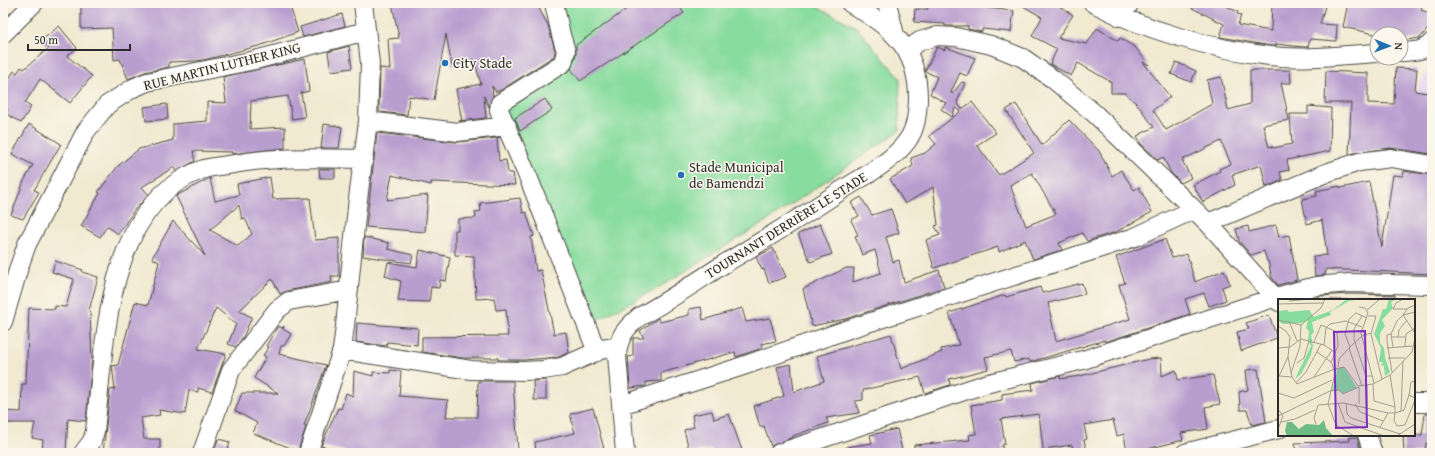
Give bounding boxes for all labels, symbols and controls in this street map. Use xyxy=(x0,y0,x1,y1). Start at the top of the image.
scale bar xyxy=(28,26,130,52)
north arrow xyxy=(1369,26,1409,66)
text: 50 m xyxy=(34,31,58,48)
street label: RUE MARTIN LUTHER KING xyxy=(141,37,303,95)
text: N xyxy=(1391,42,1407,51)
place label: City Stade xyxy=(453,53,512,73)
marker: City Stade xyxy=(440,58,450,68)
place label: Stade Municipal de Bamendzi xyxy=(689,157,784,193)
street label: TOURNANT DERRIÈRE LE STADE xyxy=(701,167,871,283)
marker: Stade Municipal de Bamendzi xyxy=(676,170,686,180)
inset map xyxy=(1278,299,1415,436)

